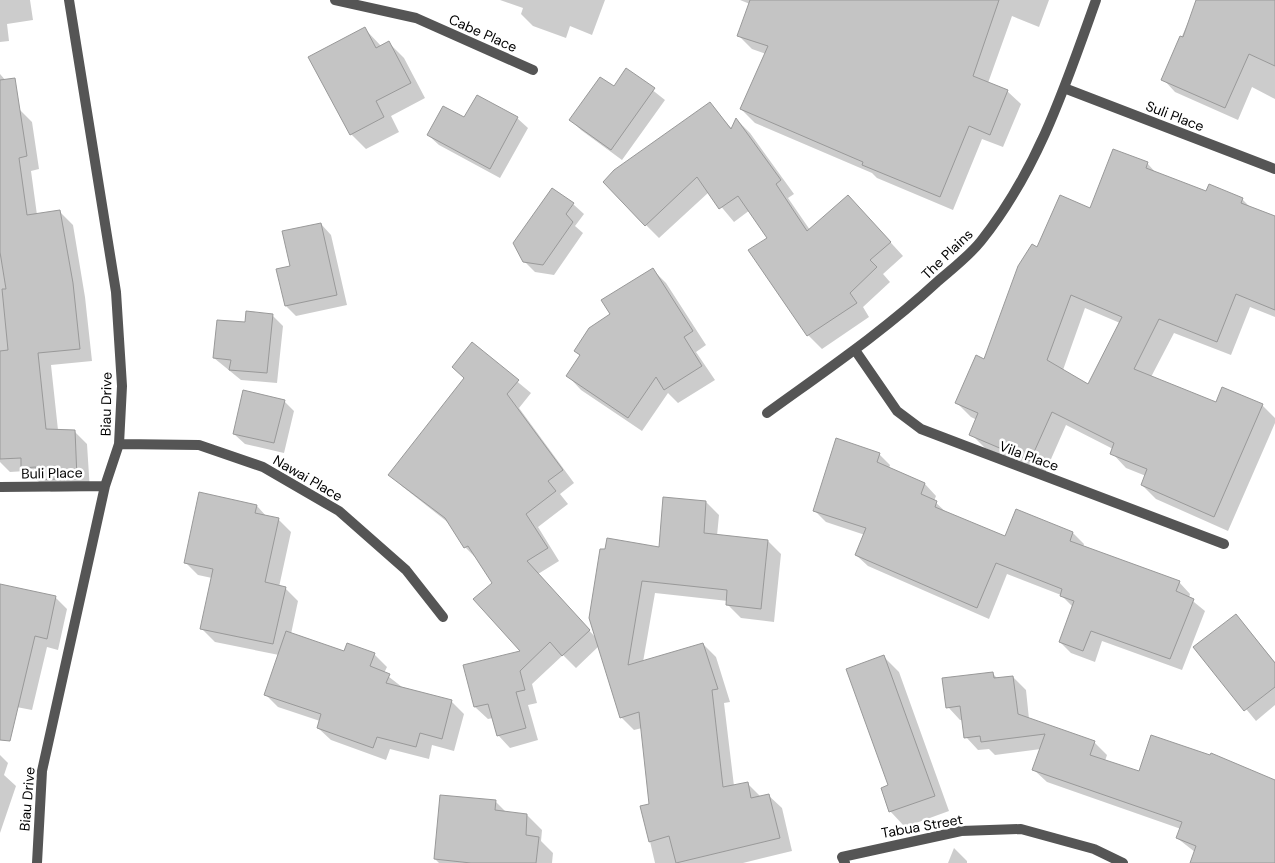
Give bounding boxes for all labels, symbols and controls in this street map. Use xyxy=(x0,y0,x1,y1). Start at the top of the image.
street label: Cabe Place xyxy=(446,10,520,56)
street label: Suli Place xyxy=(1143,97,1207,135)
street label: The Plains xyxy=(917,225,977,283)
street label: Biau Drive xyxy=(96,372,116,436)
street label: Vila Place xyxy=(997,437,1061,475)
street label: Nawai Place xyxy=(270,451,346,505)
street label: Buli Place xyxy=(21,463,83,483)
street label: Biau Drive xyxy=(15,766,39,832)
street label: Tabua Street xyxy=(880,810,964,842)

